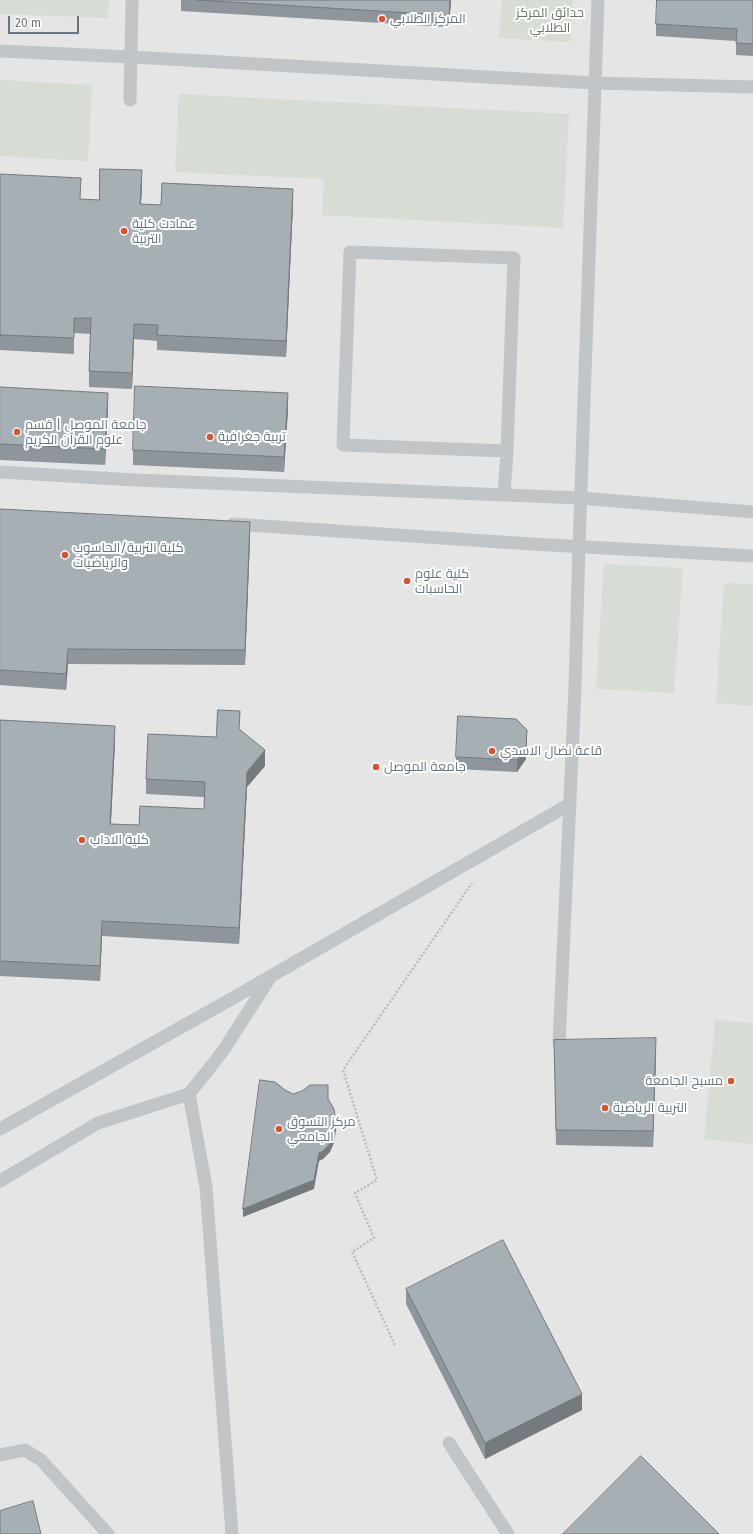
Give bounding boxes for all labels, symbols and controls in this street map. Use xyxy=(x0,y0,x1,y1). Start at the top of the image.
park label: حدائق المركز الطلابي xyxy=(516,5,584,36)
scale bar xyxy=(10,8,81,34)
place label: المركز الطلابي xyxy=(390,11,466,27)
marker: المركز الطلابي xyxy=(377,14,387,24)
text: 20 m xyxy=(15,16,41,30)
place label: عمادت كلية التربية xyxy=(132,216,196,247)
marker: عمادت كلية التربية xyxy=(119,226,129,236)
place label: جامعة الموصل | قسم علوم القرآن الكريم xyxy=(25,417,146,448)
marker: جامعة الموصل | قسم علوم القرآن الكريم xyxy=(12,427,22,437)
place label: تربية جغرافية xyxy=(218,429,286,445)
marker: تربية جغرافية xyxy=(205,432,215,442)
place label: كلية التربية/الحاسوب والرياضيات xyxy=(73,540,184,571)
marker: كلية التربية/الحاسوب والرياضيات xyxy=(60,550,70,560)
place label: كلية علوم الحاسبات xyxy=(415,566,469,597)
marker: كلية علوم الحاسبات xyxy=(402,576,412,586)
place label: قاعة نضال الاسدي xyxy=(500,743,602,759)
marker: قاعة نضال الاسدي xyxy=(487,746,497,756)
place label: جامعة الموصل xyxy=(384,759,466,775)
marker: جامعة الموصل xyxy=(371,762,381,772)
place label: كلية الاداب xyxy=(90,832,149,848)
marker: كلية الاداب xyxy=(77,835,87,845)
place label: مسبح الجامعة xyxy=(645,1073,723,1089)
marker: مسبح الجامعة xyxy=(726,1076,736,1086)
place label: التربية الرياضية xyxy=(613,1100,687,1116)
marker: التربية الرياضية xyxy=(600,1103,610,1113)
place label: مركز التسوق الجامعي xyxy=(287,1114,356,1145)
marker: مركز التسوق الجامعي xyxy=(274,1124,284,1134)

